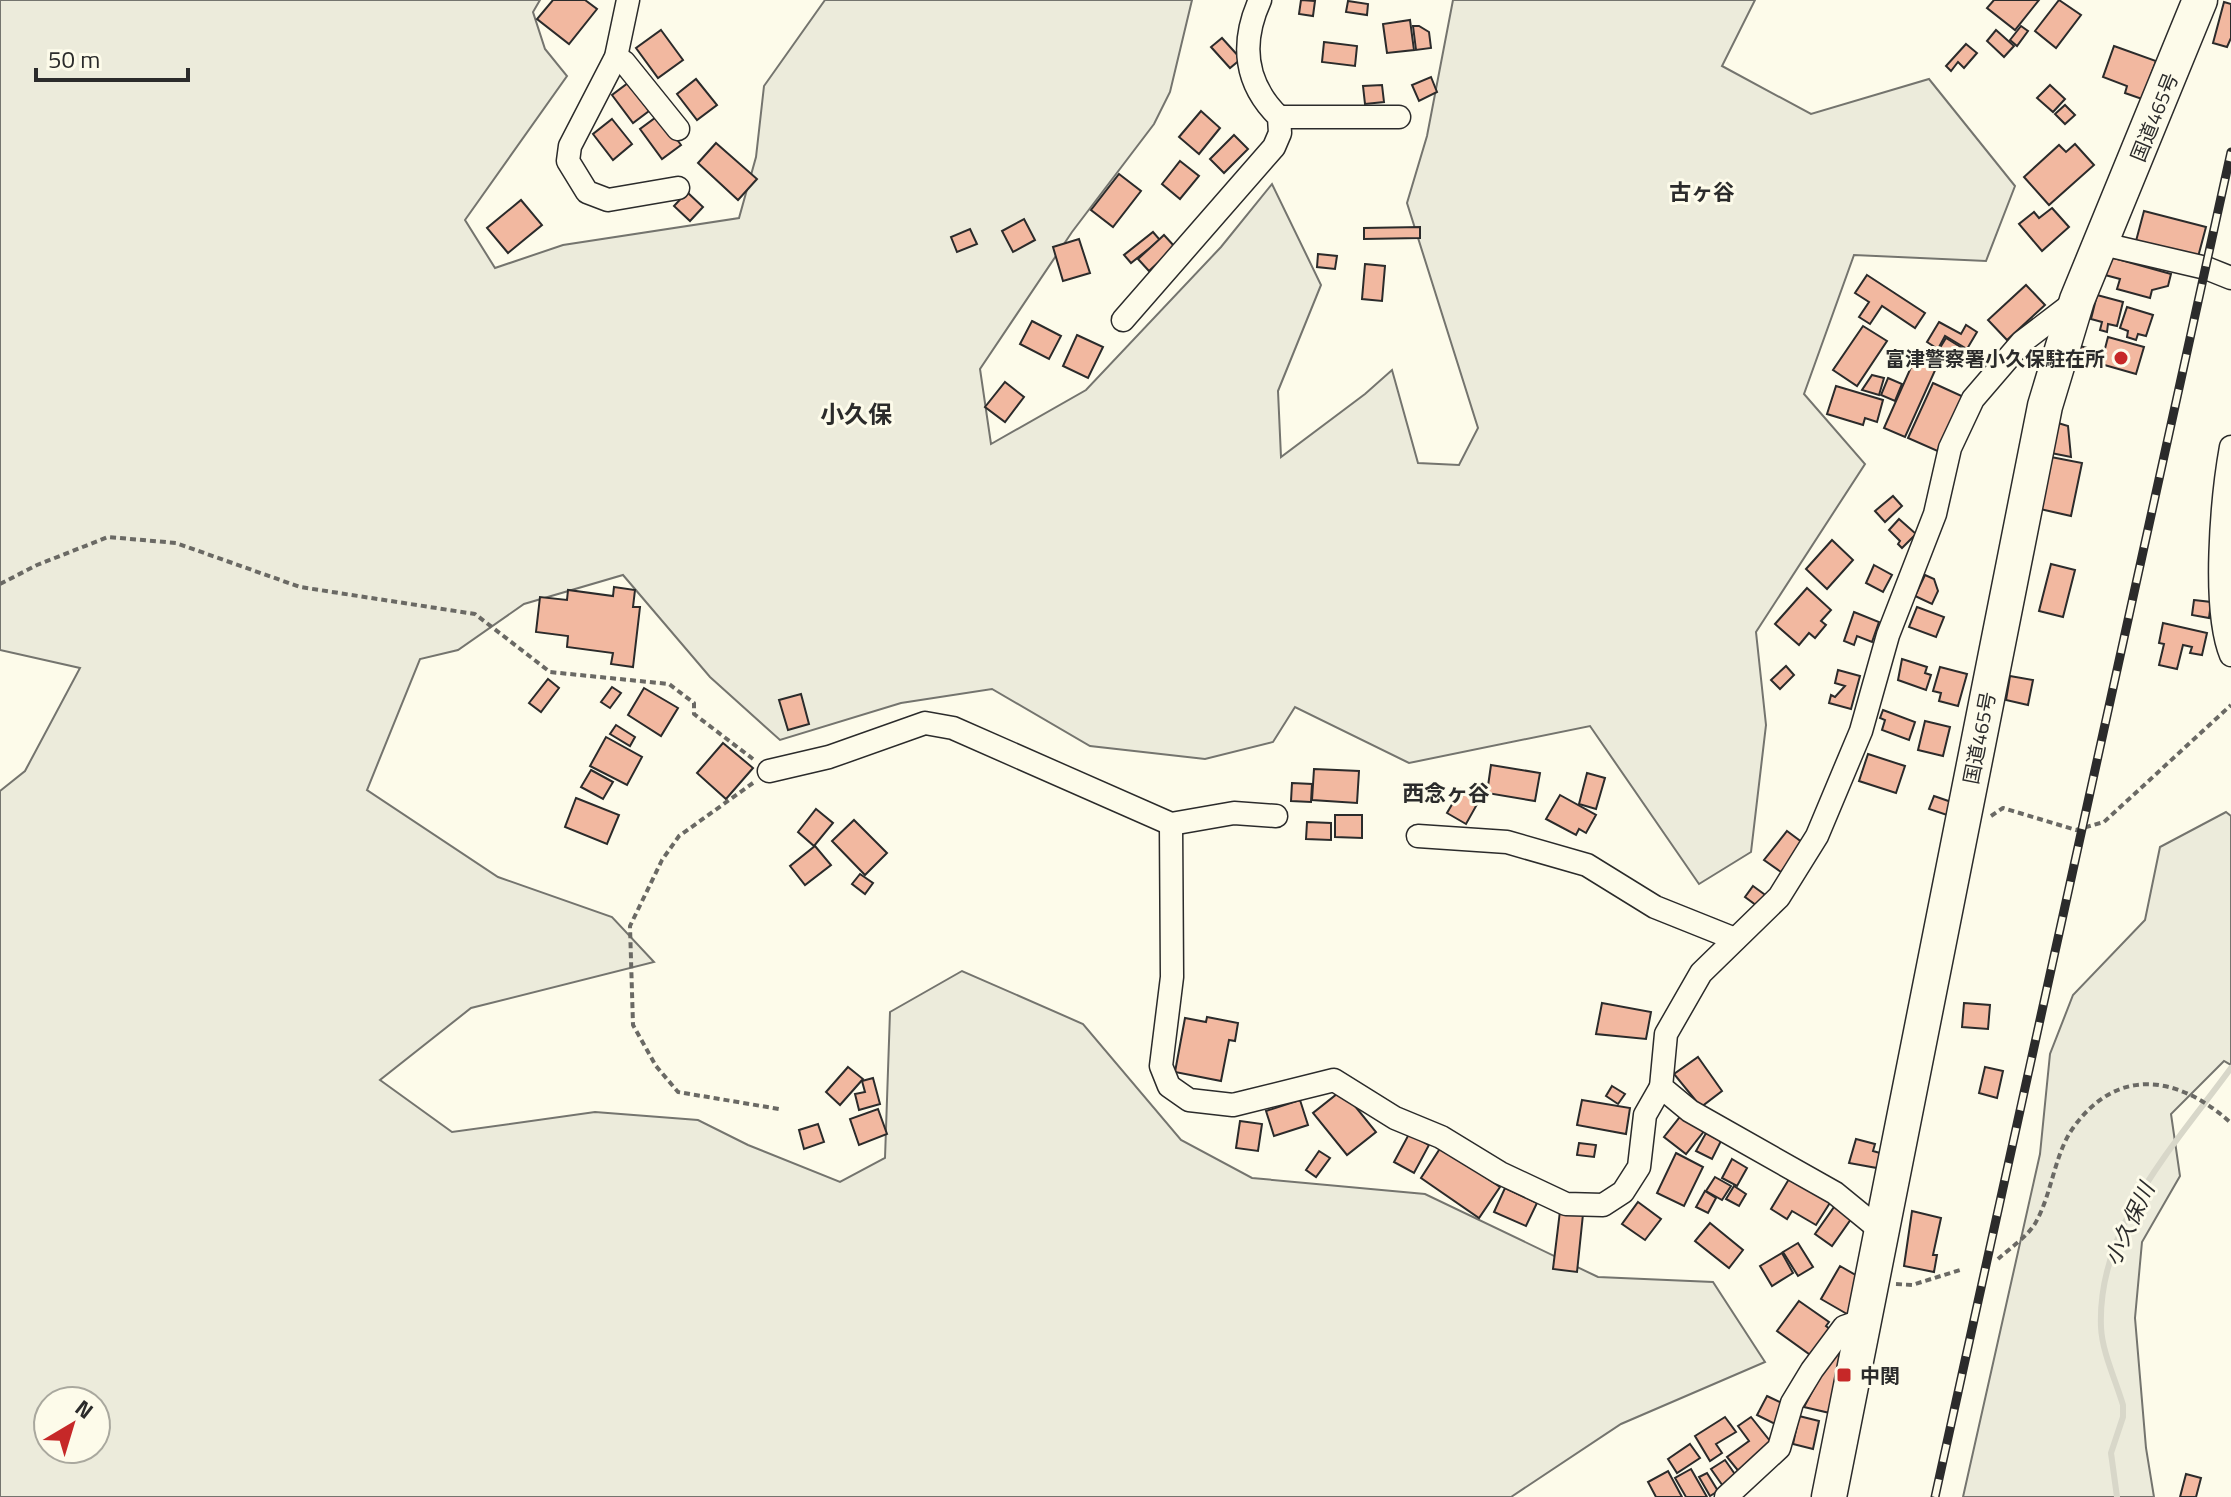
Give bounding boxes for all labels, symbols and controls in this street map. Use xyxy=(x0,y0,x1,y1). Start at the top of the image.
scale bar xyxy=(36,32,188,82)
text: 50 m xyxy=(48,41,100,77)
street label: 国道465号 xyxy=(2122,68,2186,166)
district label: 古ヶ谷 xyxy=(1669,175,1735,209)
place label: 富津警察署小久保駐在所 xyxy=(1885,343,2105,374)
marker: 富津警察署小久保駐在所 xyxy=(2112,349,2130,367)
district label: 小久保 xyxy=(820,396,892,432)
street label: 国道465号 xyxy=(1955,689,2003,787)
district label: 西念ヶ谷 xyxy=(1402,776,1490,810)
water label: 小久保川 xyxy=(2095,1175,2164,1271)
place label: 中関 xyxy=(1860,1360,1900,1391)
marker: 中関 xyxy=(1835,1366,1853,1384)
north arrow xyxy=(32,1385,112,1465)
text: N xyxy=(68,1391,101,1427)

